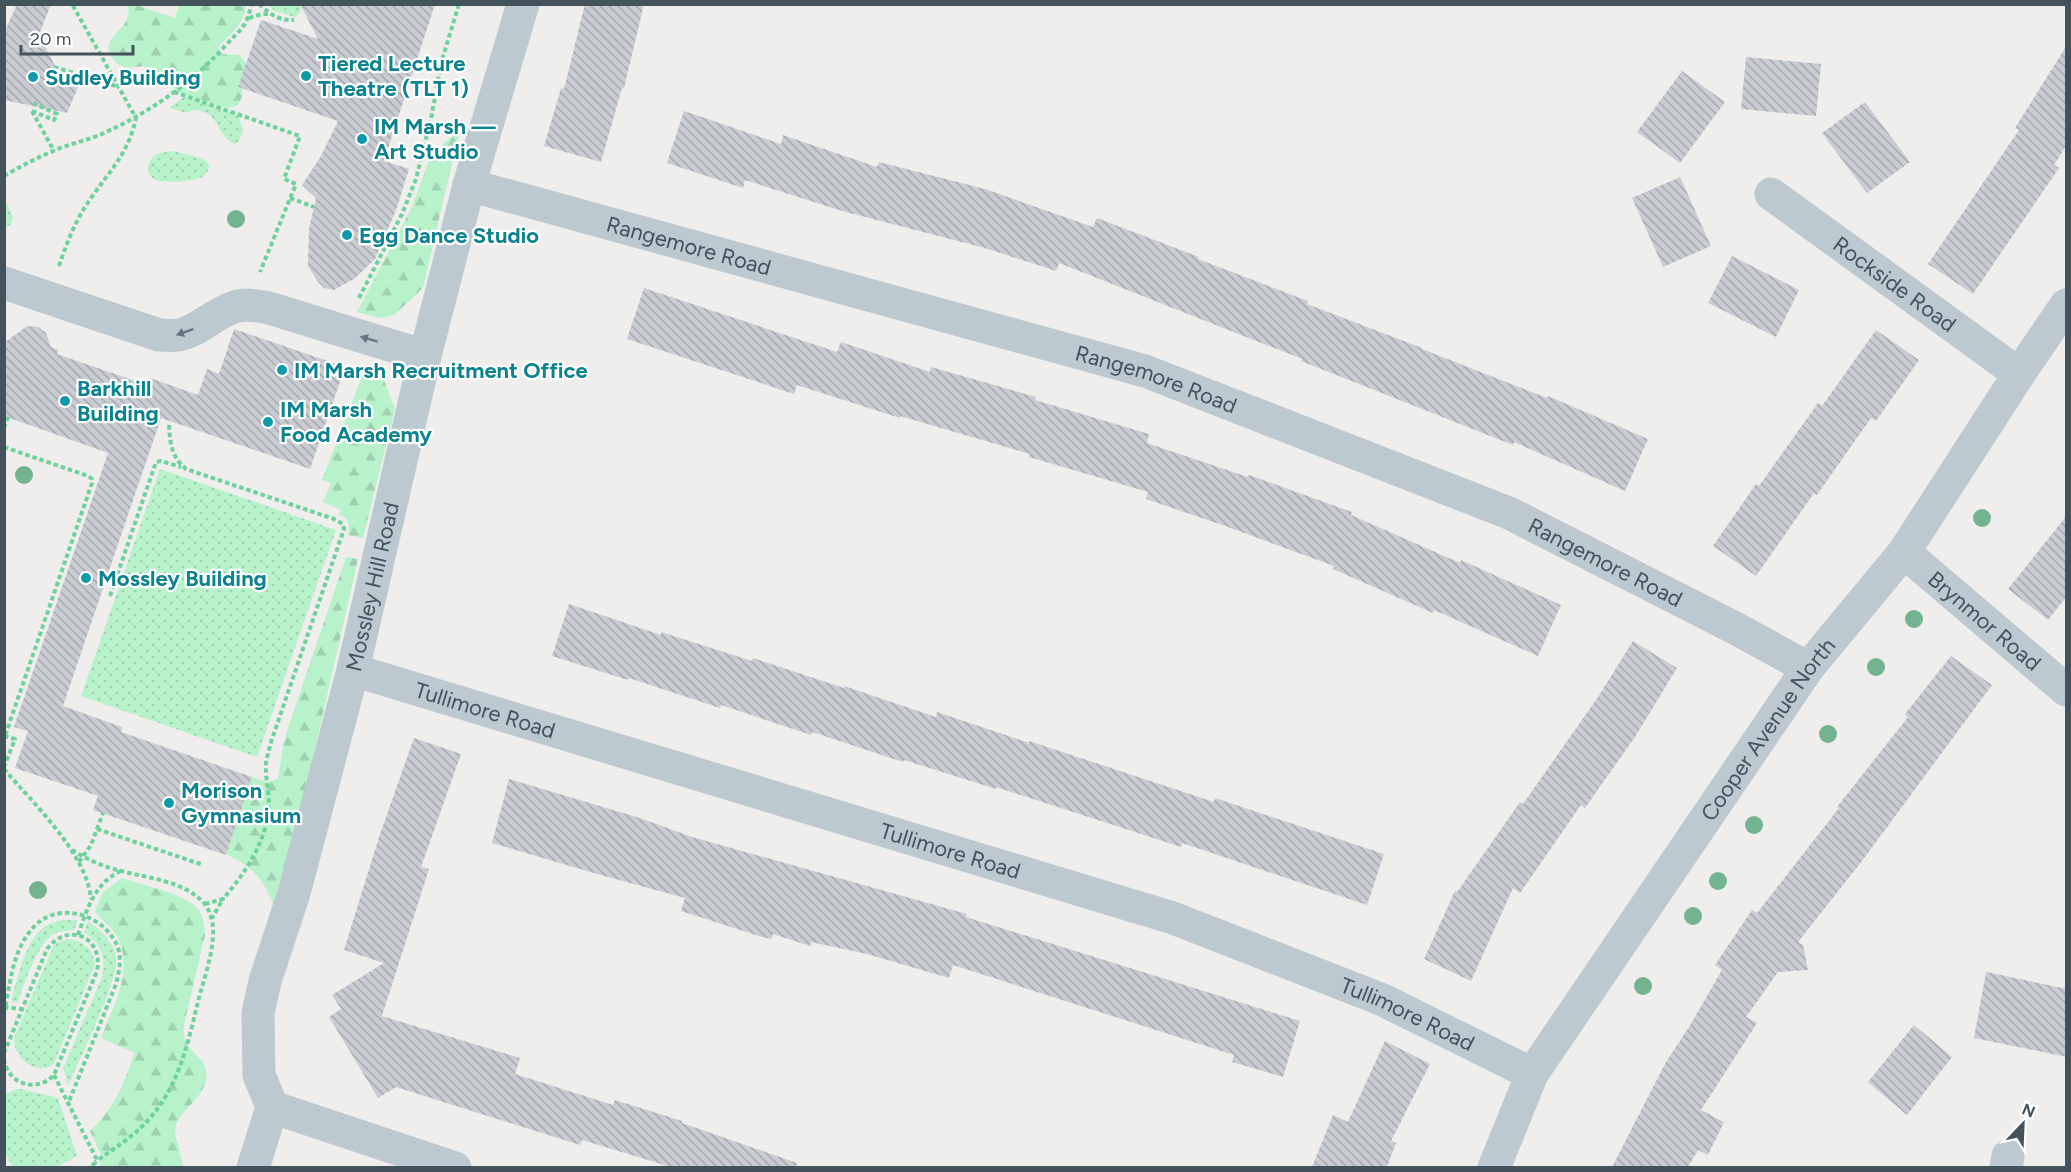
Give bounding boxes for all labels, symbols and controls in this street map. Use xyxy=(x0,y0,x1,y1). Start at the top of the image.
scale bar xyxy=(21,18,134,56)
text: 20 m xyxy=(30,28,71,50)
place label: Tiered Lecture Theatre (TLT 1) xyxy=(318,50,469,102)
place label: Sudley Building xyxy=(45,64,201,91)
marker: Tiered Lecture Theatre (TLT 1) xyxy=(299,69,313,83)
marker: Sudley Building xyxy=(26,70,40,84)
place label: IM Marsh — Art Studio xyxy=(374,113,496,165)
marker: IM Marsh — Art Studio xyxy=(355,132,369,146)
street label: Rangemore Road xyxy=(603,210,774,281)
place label: Egg Dance Studio xyxy=(359,222,539,249)
marker: Egg Dance Studio xyxy=(340,228,354,242)
street label: Rockside Road xyxy=(1828,231,1961,338)
one-way arrow xyxy=(176,328,194,338)
one-way arrow xyxy=(360,334,378,343)
street label: Rangemore Road xyxy=(1072,339,1241,419)
place label: IM Marsh Recruitment Office xyxy=(294,357,588,384)
marker: IM Marsh Recruitment Office xyxy=(275,363,289,377)
place label: Barkhill Building xyxy=(77,375,159,427)
marker: Barkhill Building xyxy=(58,394,72,408)
place label: IM Marsh Food Academy xyxy=(280,396,432,448)
marker: IM Marsh Food Academy xyxy=(261,415,275,429)
street label: Mossley Hill Road xyxy=(340,499,405,674)
street label: Rangemore Road xyxy=(1524,512,1687,613)
place label: Mossley Building xyxy=(98,565,267,592)
street label: Brynmor Road xyxy=(1922,566,2046,677)
marker: Mossley Building xyxy=(79,571,93,585)
street label: Cooper Avenue North xyxy=(1695,633,1841,826)
street label: Tullimore Road xyxy=(412,676,558,744)
place label: Morison Gymnasium xyxy=(181,777,301,829)
marker: Morison Gymnasium xyxy=(162,796,176,810)
street label: Tullimore Road xyxy=(877,817,1024,885)
street label: Tullimore Road xyxy=(1336,972,1479,1057)
north arrow xyxy=(1993,1094,2053,1154)
text: N xyxy=(2019,1099,2038,1122)

